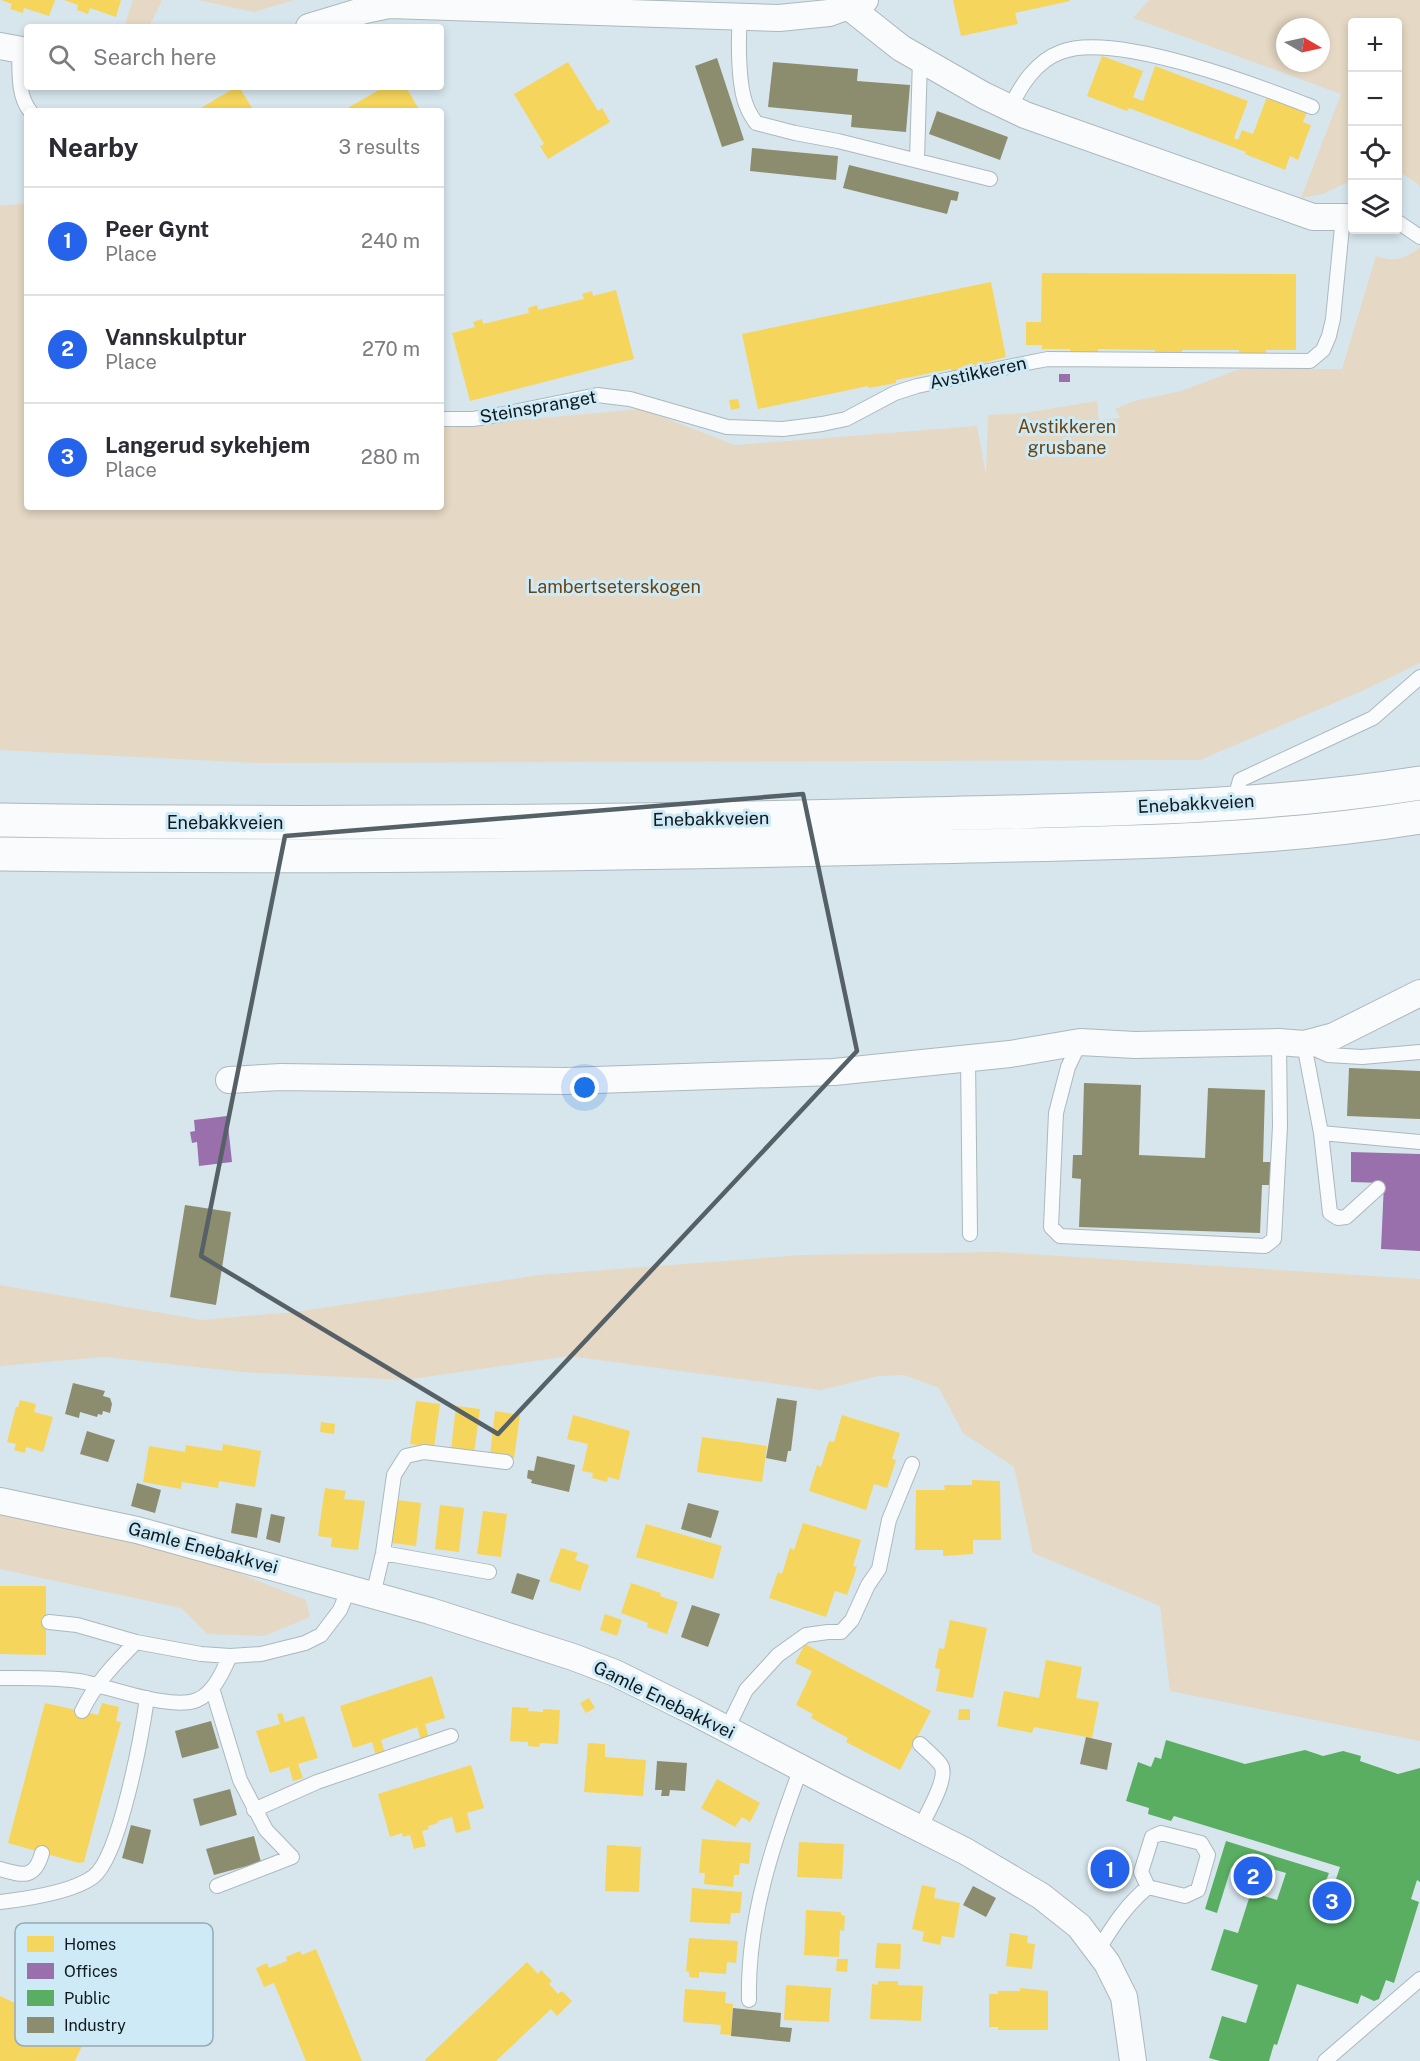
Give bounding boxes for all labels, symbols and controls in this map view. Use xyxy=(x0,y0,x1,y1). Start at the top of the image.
north arrow xyxy=(1276,18,1330,72)
map controls xyxy=(1348,18,1402,234)
button: + xyxy=(1348,18,1402,72)
search box xyxy=(24,24,444,90)
icon: search xyxy=(45,41,78,74)
text: Search here xyxy=(93,44,217,70)
button: − xyxy=(1348,72,1402,126)
button: locate xyxy=(1348,126,1402,180)
text: Nearby xyxy=(48,132,138,163)
text: 3 results xyxy=(339,135,420,159)
button: layers xyxy=(1348,180,1402,234)
text: Peer Gynt xyxy=(105,216,209,242)
text: 1 xyxy=(63,229,72,253)
text: 240 m xyxy=(361,229,420,253)
text: Place xyxy=(105,242,157,266)
text: Vannskulptur xyxy=(105,324,247,350)
text: 2 xyxy=(61,337,74,361)
text: 270 m xyxy=(362,337,420,361)
text: Place xyxy=(105,350,157,374)
street label: Avstikkeren xyxy=(928,352,1028,393)
street label: Steinspranget xyxy=(478,386,598,427)
park label: Avstikkeren grusbane xyxy=(1018,416,1116,458)
text: Langerud sykehjem xyxy=(105,432,310,458)
text: 3 xyxy=(61,445,74,469)
text: 280 m xyxy=(361,445,420,469)
text: Place xyxy=(105,458,157,482)
park label: Lambertseterskogen xyxy=(527,576,701,597)
street label: Enebakkveien xyxy=(1137,790,1255,817)
street label: Enebakkveien xyxy=(652,807,770,830)
street label: Enebakkveien xyxy=(167,812,283,833)
your location xyxy=(570,1073,599,1102)
street label: Gamle Enebakkvei xyxy=(126,1517,280,1578)
street label: Gamle Enebakkvei xyxy=(590,1656,738,1743)
pin: 1 xyxy=(1090,1846,1130,1892)
pin: 2 xyxy=(1234,1854,1272,1898)
pin: 3 xyxy=(1312,1878,1352,1924)
legend xyxy=(15,1923,213,2046)
text: Homes xyxy=(64,1935,116,1954)
text: Offices xyxy=(64,1962,118,1981)
text: Public xyxy=(64,1989,111,2008)
text: Industry xyxy=(64,2016,126,2035)

